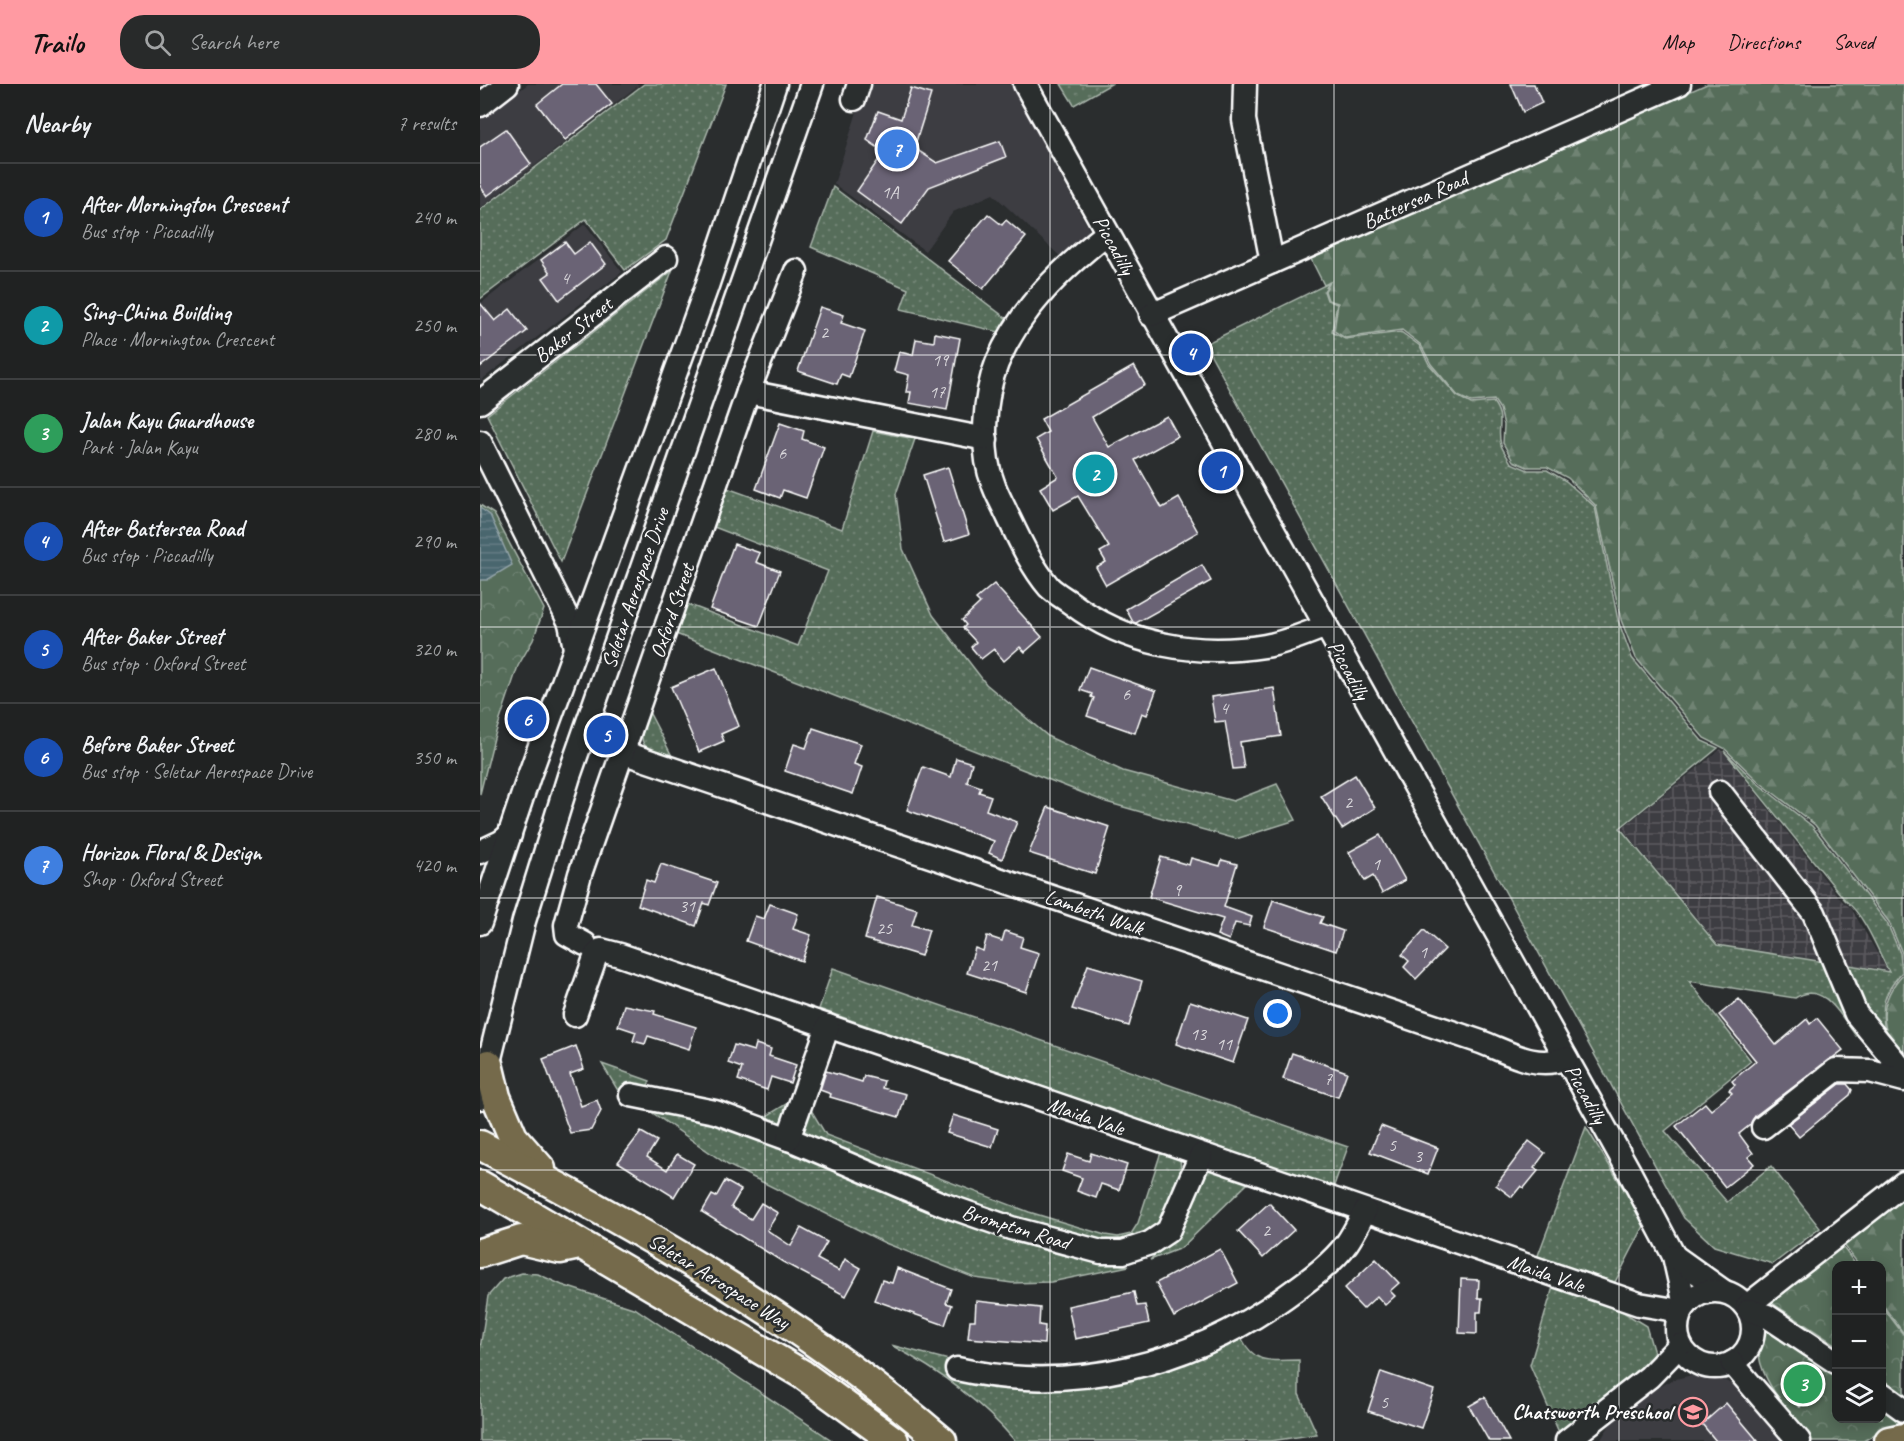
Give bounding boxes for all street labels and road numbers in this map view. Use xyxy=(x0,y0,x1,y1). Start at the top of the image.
street label: Battersea Road xyxy=(1359,164,1475,235)
street label: Piccadilly xyxy=(1087,211,1142,281)
street label: Baker Street xyxy=(529,290,619,369)
street label: Seletar Aerospace Drive xyxy=(595,503,675,672)
street label: Oxford Street xyxy=(644,559,701,662)
street label: Piccadilly xyxy=(1322,636,1377,706)
street label: Lambeth Walk xyxy=(1041,883,1148,941)
street label: Piccadilly xyxy=(1559,1060,1614,1130)
street label: Maida Vale xyxy=(1044,1091,1129,1142)
street label: Brompton Road xyxy=(959,1198,1076,1257)
street label: Seletar Aerospace Way xyxy=(644,1227,796,1336)
street label: Maida Vale xyxy=(1504,1248,1589,1299)

